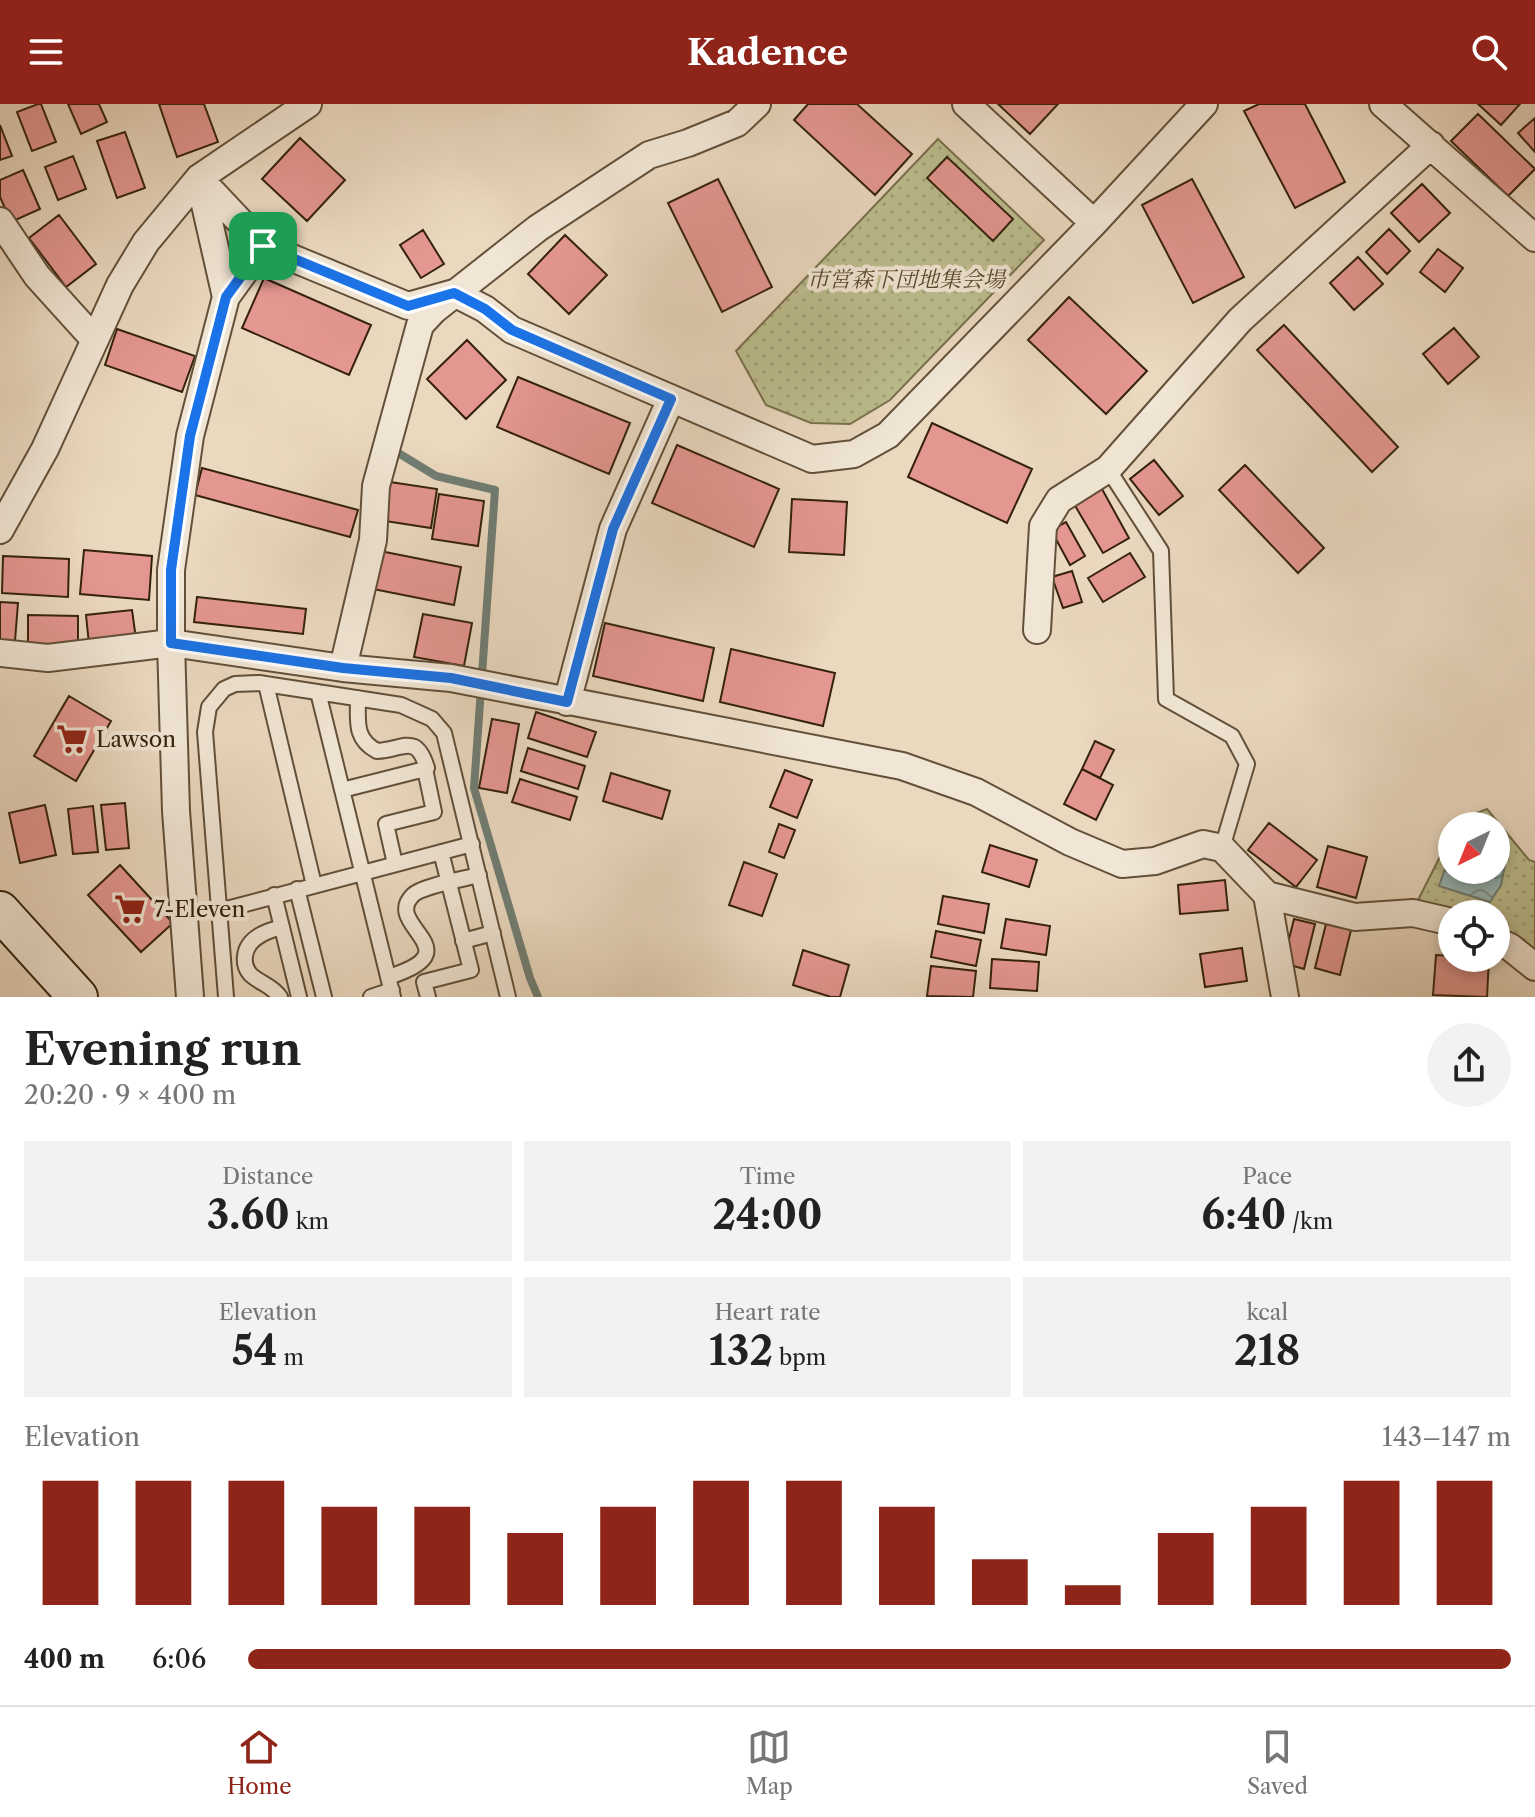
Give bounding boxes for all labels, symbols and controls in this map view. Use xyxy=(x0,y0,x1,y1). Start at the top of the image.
icon: menu xyxy=(24,30,68,74)
text: Kadence xyxy=(687,30,848,74)
icon: search xyxy=(1467,30,1511,74)
pin xyxy=(229,212,297,280)
icon: arrive xyxy=(241,224,285,268)
park label: 市営森下団地集会場 xyxy=(807,266,1007,293)
supermarket icon: Lawson xyxy=(55,722,89,756)
place label: Lawson xyxy=(96,726,176,753)
north arrow xyxy=(1438,812,1510,884)
map controls xyxy=(1438,812,1510,972)
supermarket icon: 7-Eleven xyxy=(113,892,147,926)
place label: 7-Eleven xyxy=(154,896,245,923)
button: locate xyxy=(1438,900,1510,972)
text: Evening run xyxy=(24,1022,301,1076)
button: share xyxy=(1427,1023,1511,1107)
text: 20:20 · 9 × 400 m xyxy=(24,1079,236,1111)
text: Distance xyxy=(222,1163,313,1190)
text: Time xyxy=(740,1163,795,1190)
text: Pace xyxy=(1242,1163,1292,1190)
text: 3.60 xyxy=(207,1190,290,1239)
text: 24:00 xyxy=(712,1190,823,1239)
text: 6:40 xyxy=(1201,1190,1286,1239)
text: km xyxy=(290,1208,329,1235)
text: /km xyxy=(1286,1208,1333,1235)
text: Elevation xyxy=(219,1299,317,1326)
text: Heart rate xyxy=(714,1299,821,1326)
text: kcal xyxy=(1246,1299,1288,1326)
text: 54 xyxy=(232,1326,278,1375)
text: 132 xyxy=(709,1326,773,1375)
text: 218 xyxy=(1234,1326,1300,1375)
text: m xyxy=(278,1344,304,1371)
text: bpm xyxy=(773,1344,826,1371)
text: Elevation xyxy=(24,1421,140,1453)
text: 143–147 m xyxy=(1382,1421,1511,1453)
text: 400 m xyxy=(24,1643,105,1675)
text: 6:06 xyxy=(152,1643,206,1675)
tab: Home xyxy=(227,1725,292,1800)
tab: Map xyxy=(746,1725,793,1800)
tab: Saved xyxy=(1247,1725,1308,1800)

